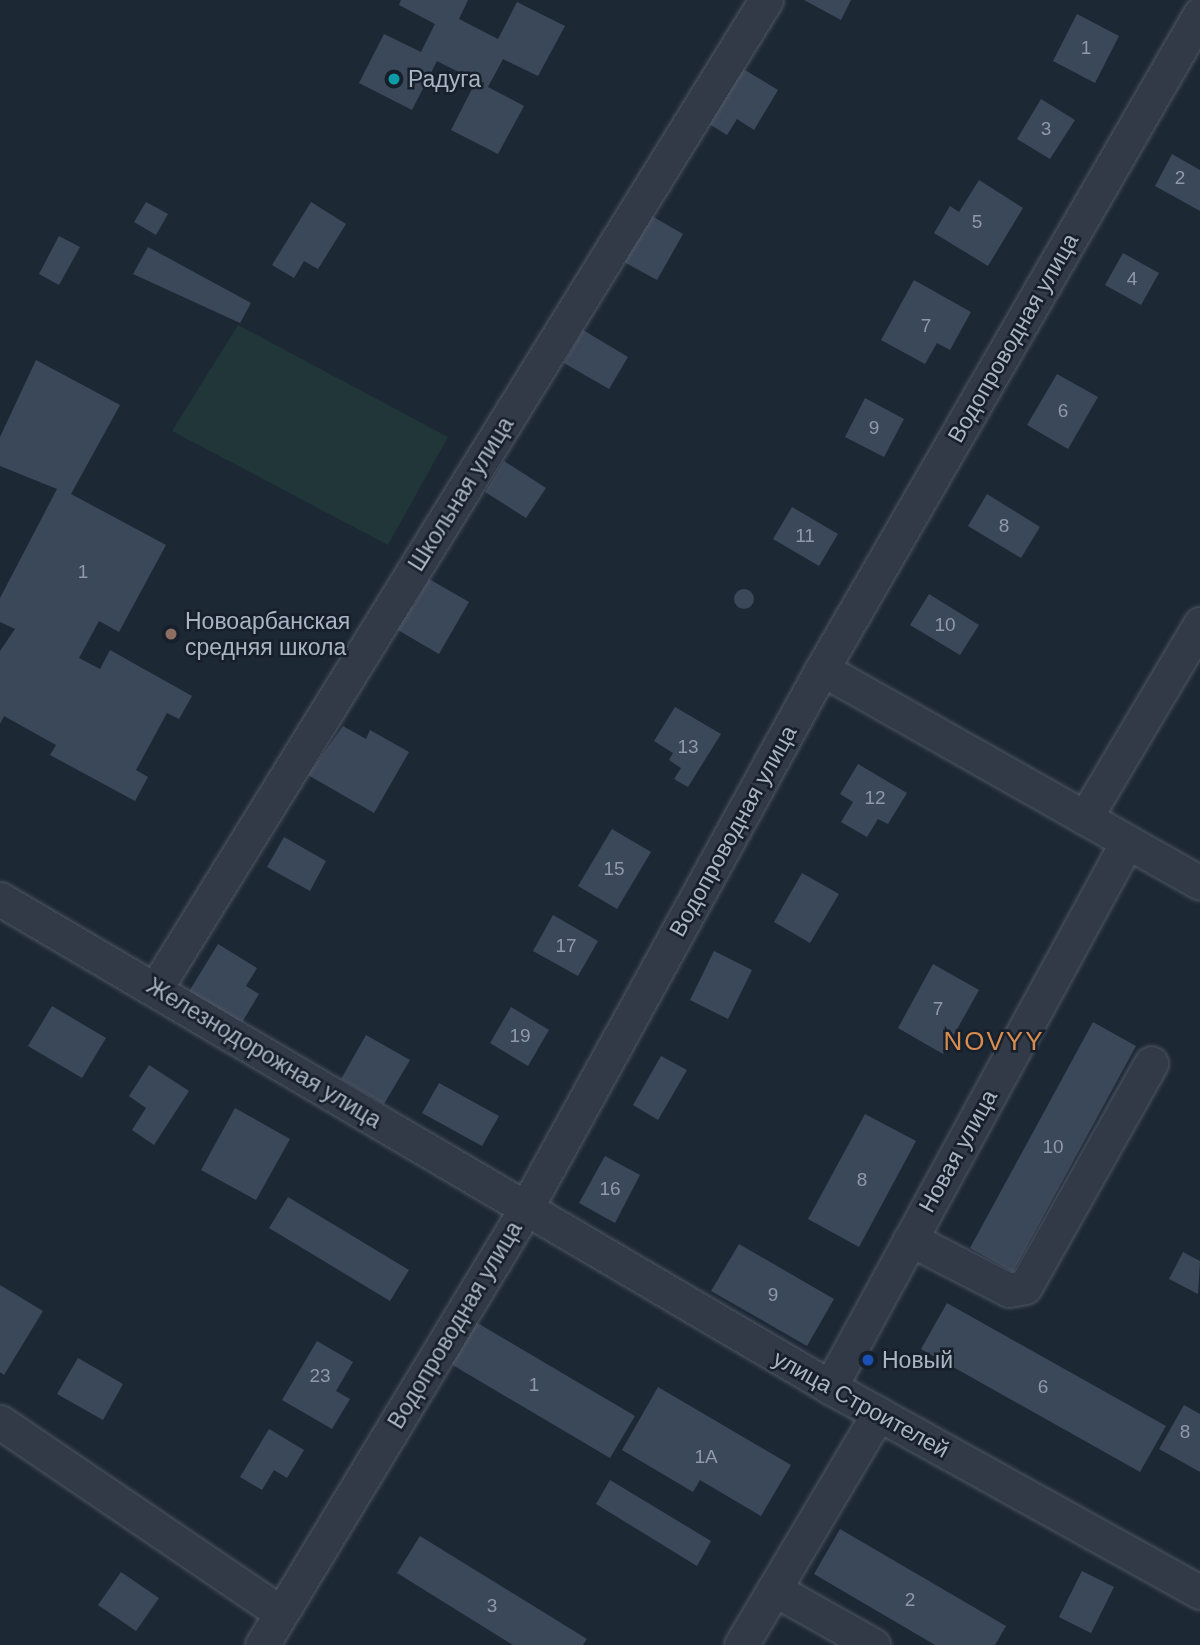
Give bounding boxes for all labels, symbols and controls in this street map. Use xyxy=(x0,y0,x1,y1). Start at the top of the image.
house number: 1 xyxy=(1081,37,1091,59)
place label: Радуга xyxy=(408,65,481,93)
marker: Радуга xyxy=(386,71,402,87)
house number: 3 xyxy=(1041,118,1051,140)
house number: 2 xyxy=(1175,167,1185,189)
house number: 5 xyxy=(972,211,982,233)
street label: Водопроводная улица xyxy=(942,228,1084,448)
house number: 4 xyxy=(1127,268,1137,290)
house number: 7 xyxy=(921,315,931,337)
house number: 6 xyxy=(1058,400,1068,422)
street label: Школьная улица xyxy=(402,412,520,576)
house number: 9 xyxy=(869,417,879,439)
house number: 8 xyxy=(999,515,1009,537)
house number: 11 xyxy=(795,525,815,547)
house number: 1 xyxy=(78,561,88,583)
place label: Новоарбанская средняя школа xyxy=(185,607,350,661)
house number: 10 xyxy=(934,614,956,636)
marker: Новоарбанская средняя школа xyxy=(163,626,179,642)
street label: Водопроводная улица xyxy=(663,721,803,941)
house number: 13 xyxy=(677,736,699,758)
house number: 12 xyxy=(864,787,886,809)
house number: 15 xyxy=(603,858,625,880)
house number: 17 xyxy=(555,935,577,957)
street label: Железнодорожная улица xyxy=(142,972,386,1134)
house number: 7 xyxy=(933,998,943,1020)
house number: 19 xyxy=(509,1025,531,1047)
district label: NOVYY xyxy=(944,1026,1044,1058)
street label: Новая улица xyxy=(913,1085,1003,1217)
house number: 10 xyxy=(1042,1136,1064,1158)
house number: 8 xyxy=(857,1169,867,1191)
house number: 16 xyxy=(599,1178,621,1200)
street label: Водопроводная улица xyxy=(382,1216,528,1434)
house number: 9 xyxy=(768,1284,778,1306)
street label: улица Строителей xyxy=(768,1344,954,1464)
place label: Новый xyxy=(882,1346,953,1374)
marker: Новый xyxy=(860,1352,876,1368)
house number: 23 xyxy=(309,1365,331,1387)
house number: 1 xyxy=(529,1374,539,1396)
house number: 6 xyxy=(1038,1376,1048,1398)
house number: 8 xyxy=(1180,1421,1190,1443)
house number: 1А xyxy=(694,1446,718,1468)
house number: 2 xyxy=(905,1589,915,1611)
house number: 3 xyxy=(487,1595,497,1617)

